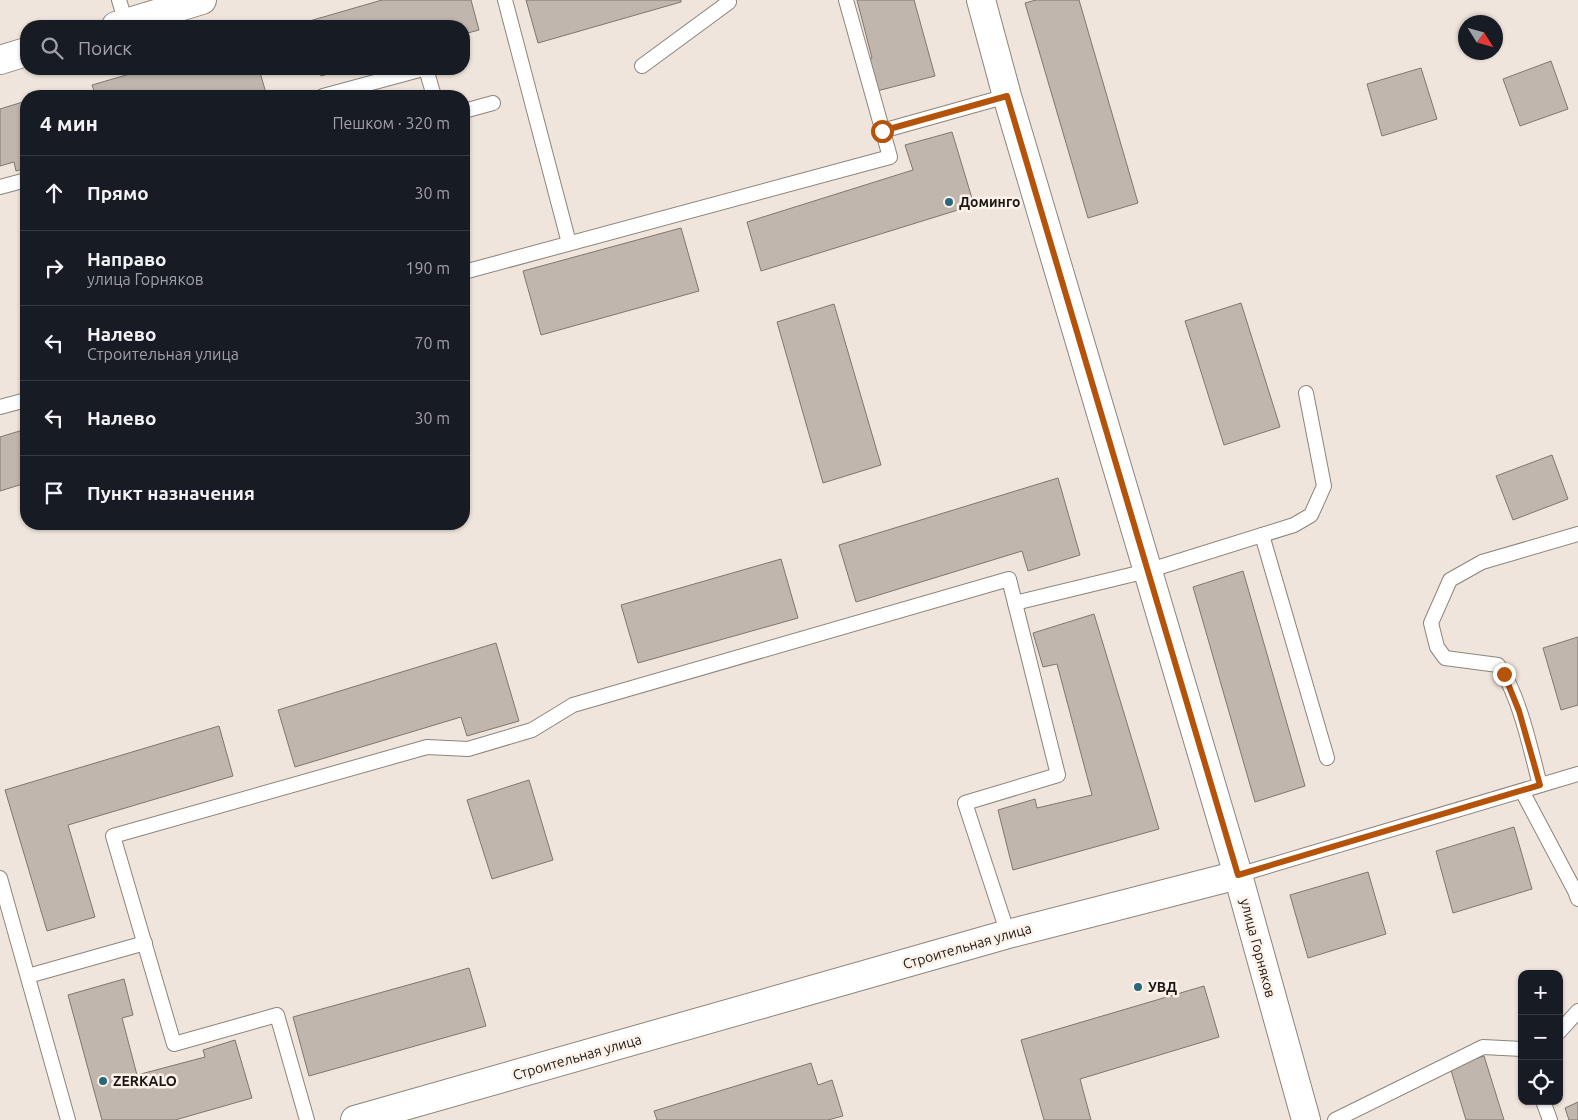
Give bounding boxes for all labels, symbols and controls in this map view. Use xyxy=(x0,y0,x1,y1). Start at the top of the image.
north arrow xyxy=(1458,15,1503,60)
search box xyxy=(20,20,470,75)
icon: search xyxy=(38,34,66,62)
text: Поиск xyxy=(78,37,132,59)
text: 4 мин xyxy=(40,111,98,135)
text: Пешком · 320 m xyxy=(332,114,450,132)
route start xyxy=(871,120,894,143)
icon: ahead xyxy=(40,179,68,207)
text: Прямо xyxy=(87,182,149,204)
text: 30 m xyxy=(414,184,450,202)
place label: Доминго xyxy=(959,194,1021,210)
marker: Доминго xyxy=(943,196,955,208)
text: Направо xyxy=(87,248,167,270)
icon: right xyxy=(40,254,68,282)
text: 190 m xyxy=(405,259,450,277)
text: улица Горняков xyxy=(87,270,204,288)
text: Налево xyxy=(87,323,156,345)
icon: left xyxy=(40,329,68,357)
text: 70 m xyxy=(414,334,450,352)
text: Строительная улица xyxy=(87,345,239,363)
icon: left xyxy=(40,404,68,432)
text: Налево xyxy=(87,407,156,429)
text: 30 m xyxy=(414,409,450,427)
icon: arrive xyxy=(40,479,68,507)
text: Пункт назначения xyxy=(87,482,255,504)
route end xyxy=(1493,663,1516,686)
street label: улица Горняков xyxy=(1237,897,1279,999)
street label: Строительная улица xyxy=(901,920,1033,972)
map controls xyxy=(1518,970,1563,1105)
button: + xyxy=(1518,970,1563,1015)
place label: УВД xyxy=(1148,979,1177,995)
marker: УВД xyxy=(1132,981,1144,993)
button: − xyxy=(1518,1015,1563,1060)
street label: Строительная улица xyxy=(511,1031,643,1083)
button: locate xyxy=(1518,1060,1563,1105)
place label: ZERKALO xyxy=(113,1073,177,1089)
marker: ZERKALO xyxy=(97,1075,109,1087)

